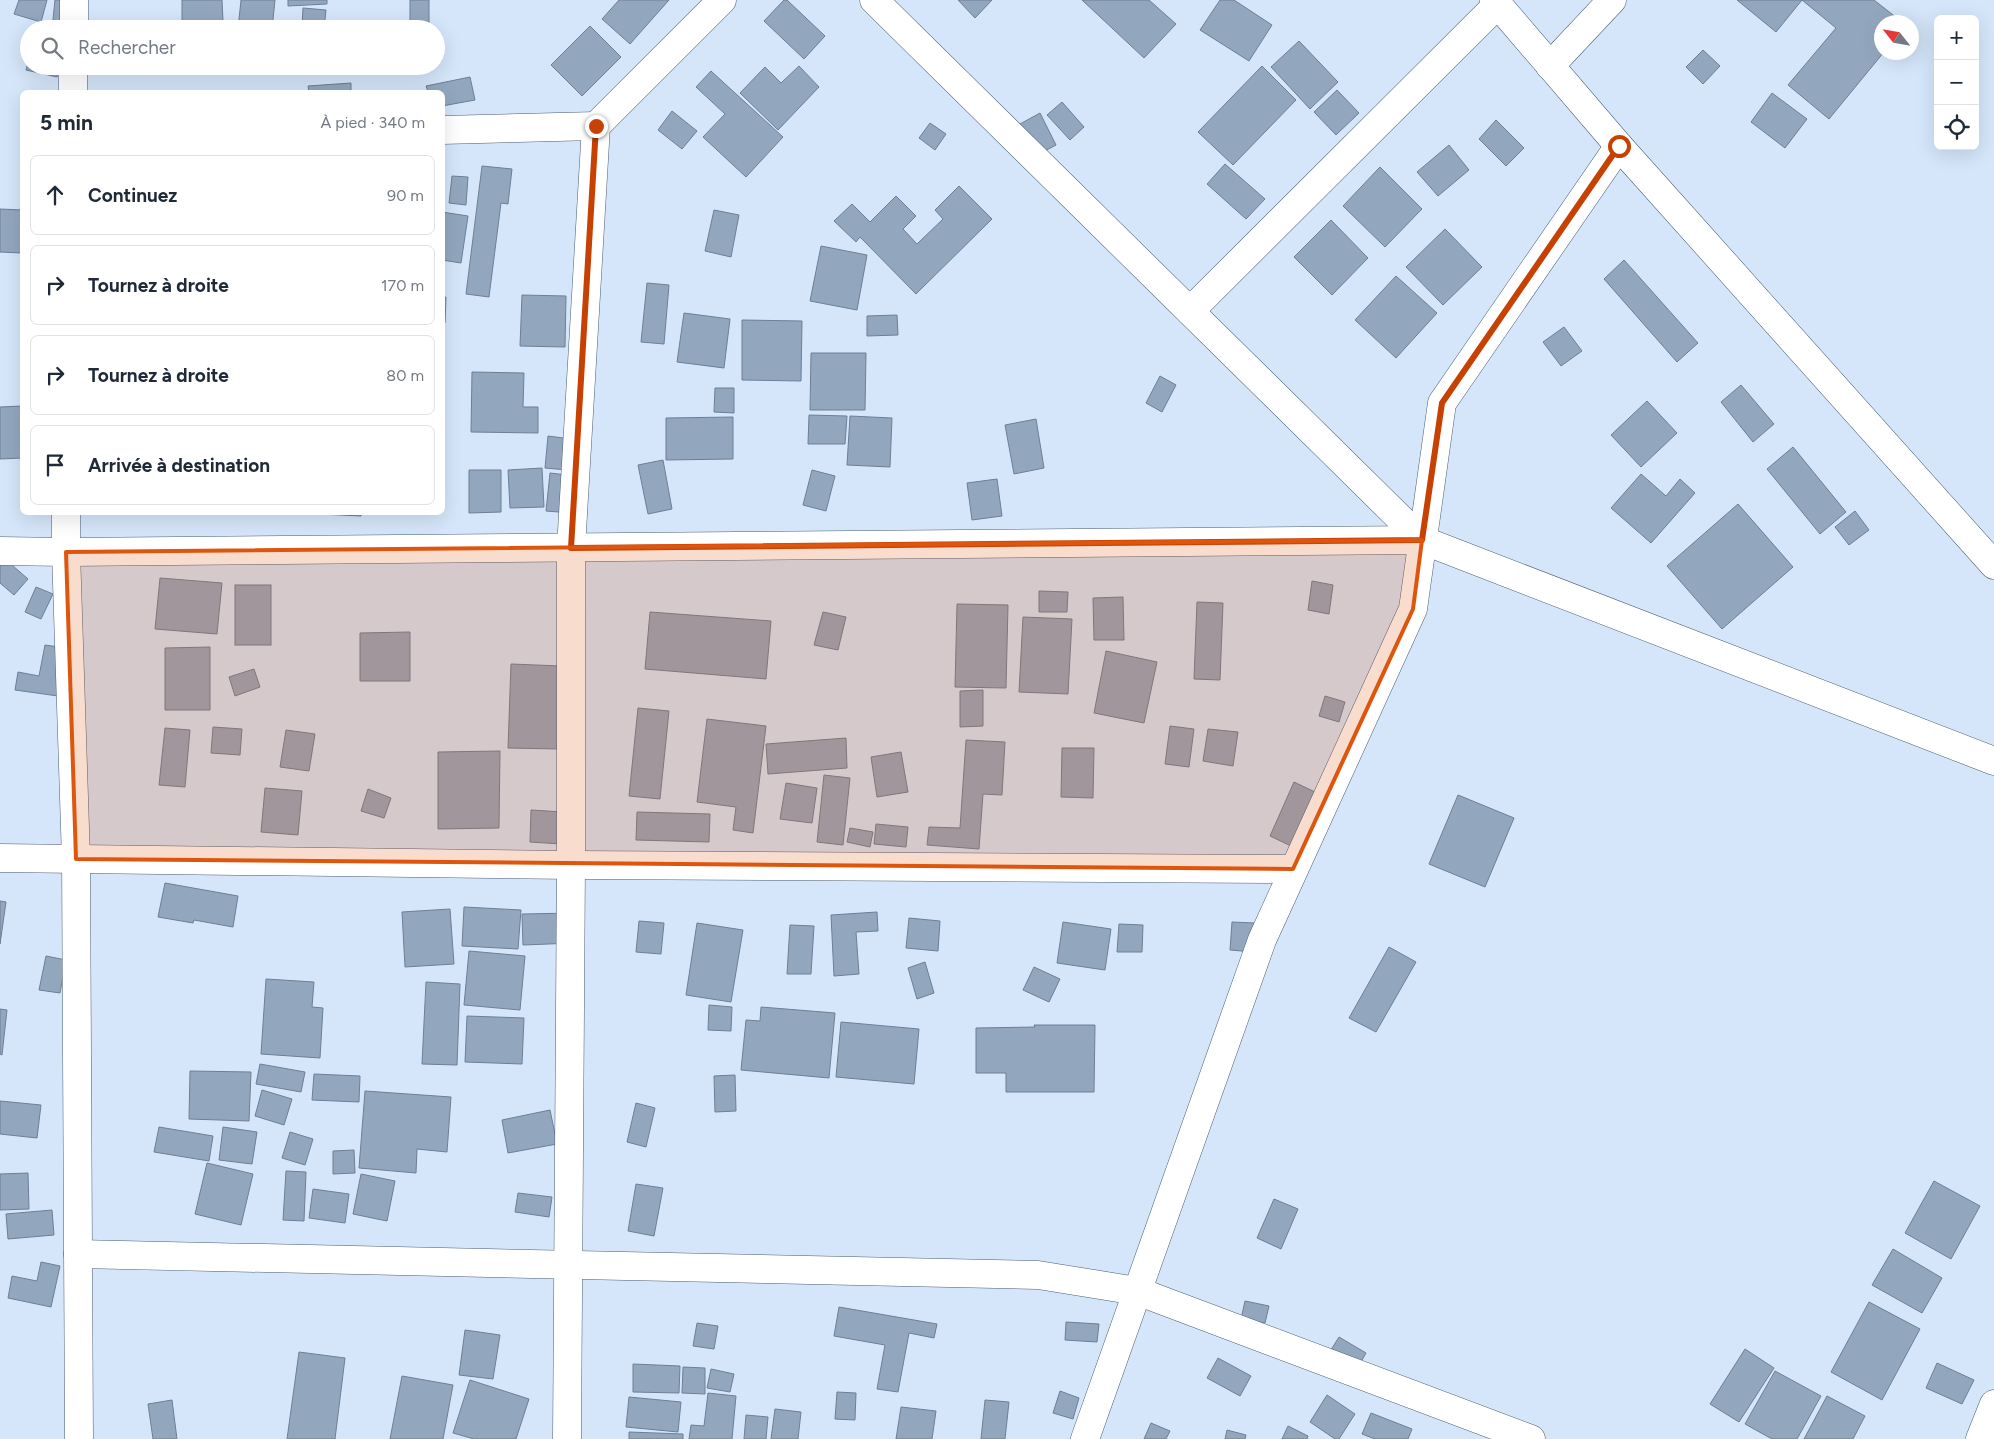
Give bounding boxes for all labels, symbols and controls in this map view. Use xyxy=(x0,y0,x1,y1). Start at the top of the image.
north arrow xyxy=(1874,15,1919,60)
map controls xyxy=(1934,15,1979,150)
button: + xyxy=(1934,15,1979,60)
search box xyxy=(20,20,445,75)
icon: search xyxy=(38,34,66,62)
text: Rechercher xyxy=(78,36,176,59)
button: − xyxy=(1934,60,1979,105)
button: locate xyxy=(1934,105,1979,150)
text: 5 min xyxy=(40,110,93,135)
text: À pied · 340 m xyxy=(321,113,425,132)
route end xyxy=(585,115,608,138)
route start xyxy=(1608,135,1631,158)
icon: ahead xyxy=(41,181,69,209)
text: Continuez xyxy=(88,184,177,207)
text: 90 m xyxy=(387,186,424,205)
icon: right xyxy=(41,271,69,299)
text: Tournez à droite xyxy=(88,274,229,297)
text: 170 m xyxy=(381,276,424,295)
icon: right xyxy=(41,361,69,389)
text: Tournez à droite xyxy=(88,364,229,387)
text: 80 m xyxy=(386,366,424,385)
icon: arrive xyxy=(41,451,69,479)
text: Arrivée à destination xyxy=(88,454,270,477)

